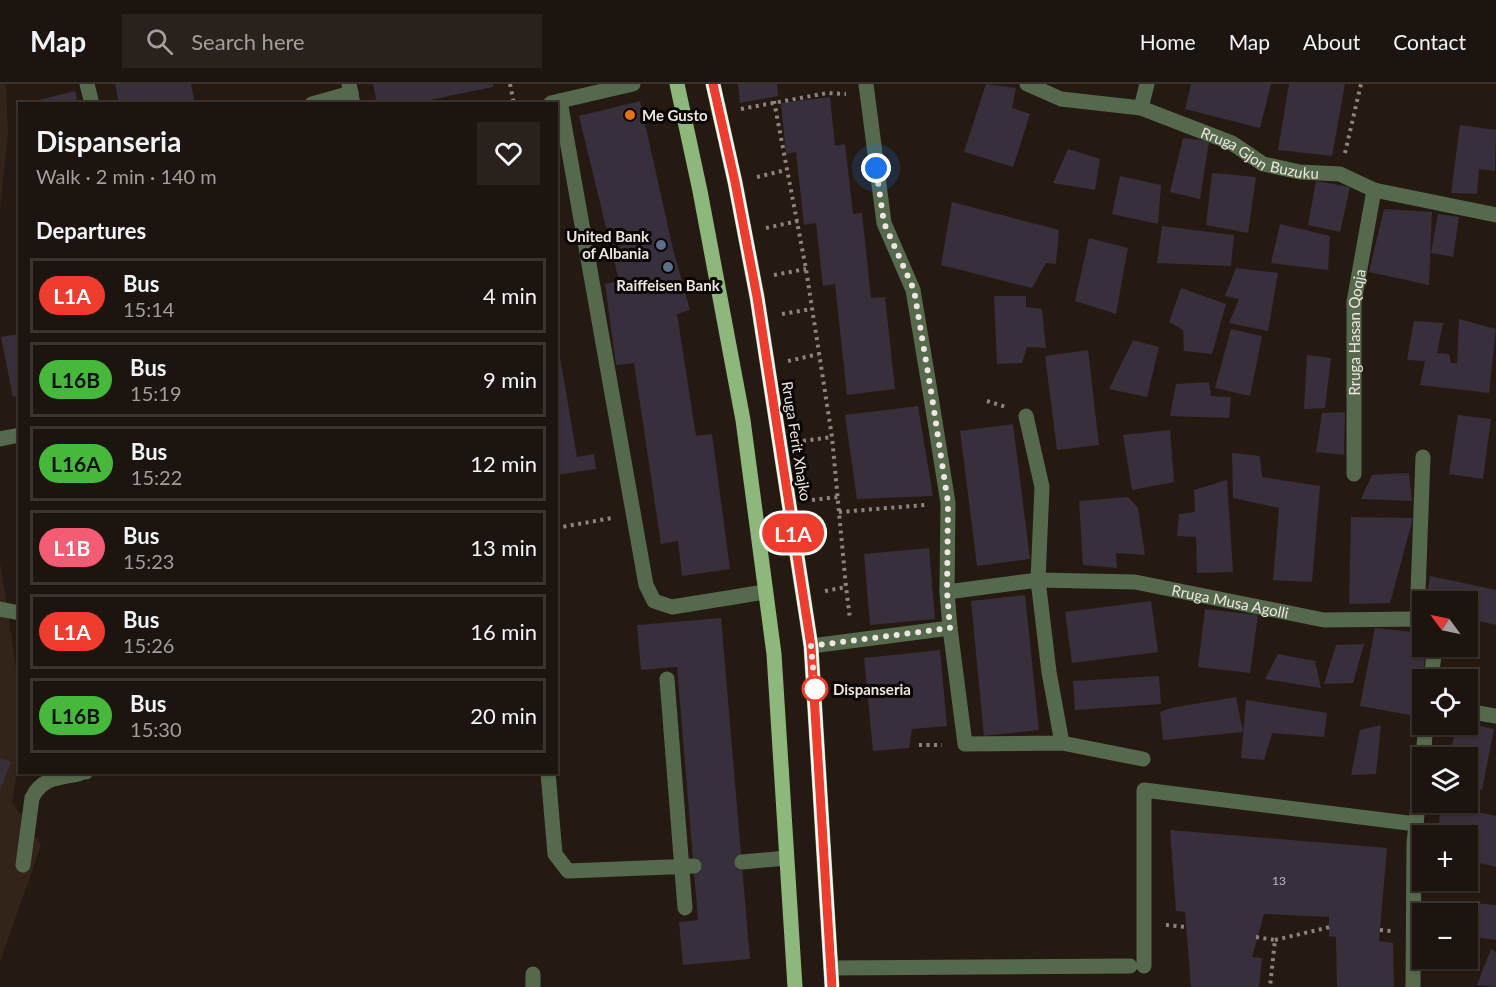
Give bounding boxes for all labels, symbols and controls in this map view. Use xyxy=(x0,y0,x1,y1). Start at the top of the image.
search box xyxy=(122,14,542,68)
text: Map xyxy=(30,24,86,58)
icon: search xyxy=(143,25,176,58)
text: Search here xyxy=(191,28,305,55)
text: Home xyxy=(1140,29,1196,54)
text: Map xyxy=(1229,29,1270,54)
text: About xyxy=(1303,29,1360,54)
text: Contact xyxy=(1393,29,1466,54)
place label: Me Gusto xyxy=(642,106,708,124)
marker: Me Gusto xyxy=(623,108,637,122)
button: heart xyxy=(477,122,540,185)
street label: Rruga Gjon Buzuku xyxy=(1198,123,1319,182)
text: Dispanseria xyxy=(36,124,181,158)
your location xyxy=(861,153,891,183)
text: Walk · 2 min · 140 m xyxy=(36,164,217,188)
text: Departures xyxy=(36,217,146,244)
place label: United Bank of Albania xyxy=(566,227,650,262)
marker: United Bank of Albania xyxy=(654,238,668,252)
marker: Raiffeisen Bank xyxy=(661,260,675,274)
street label: Rruga Hasan Qoqja xyxy=(1345,267,1369,396)
text: Bus xyxy=(123,270,159,297)
place label: Raiffeisen Bank xyxy=(616,276,721,294)
text: 4 min xyxy=(483,282,537,309)
text: L1A xyxy=(53,283,91,308)
text: 15:14 xyxy=(123,297,174,321)
text: Bus xyxy=(130,354,166,381)
text: 9 min xyxy=(483,366,537,393)
text: L16B xyxy=(51,367,100,392)
street label: Rruga Ferit Xhajko xyxy=(779,380,815,502)
text: 15:19 xyxy=(130,381,182,405)
text: Bus xyxy=(131,438,167,465)
text: 12 min xyxy=(470,450,537,477)
text: L16A xyxy=(51,451,101,476)
text: 15:22 xyxy=(131,465,182,489)
line badge: L1A xyxy=(758,514,828,552)
text: L1A xyxy=(774,521,812,546)
text: Bus xyxy=(123,522,159,549)
text: 13 min xyxy=(470,534,537,561)
text: L1B xyxy=(54,535,90,560)
text: 15:23 xyxy=(123,549,174,573)
street label: Rruga Musa Agolli xyxy=(1170,581,1290,622)
north arrow xyxy=(1412,591,1478,657)
map controls xyxy=(1412,591,1478,969)
text: Bus xyxy=(123,606,159,633)
text: 16 min xyxy=(470,618,537,645)
text: L1A xyxy=(53,619,91,644)
text: 15:26 xyxy=(123,633,174,657)
button: locate xyxy=(1412,669,1478,735)
marker: Dispanseria xyxy=(802,676,828,702)
place label: Dispanseria xyxy=(833,680,911,698)
text: Bus xyxy=(130,690,166,717)
text: 20 min xyxy=(470,702,537,729)
text: L16B xyxy=(51,703,100,728)
text: 15:30 xyxy=(130,717,182,741)
button: layers xyxy=(1412,747,1478,813)
button: + xyxy=(1412,825,1478,891)
house number: 13 xyxy=(1272,873,1286,888)
button: − xyxy=(1412,903,1478,969)

